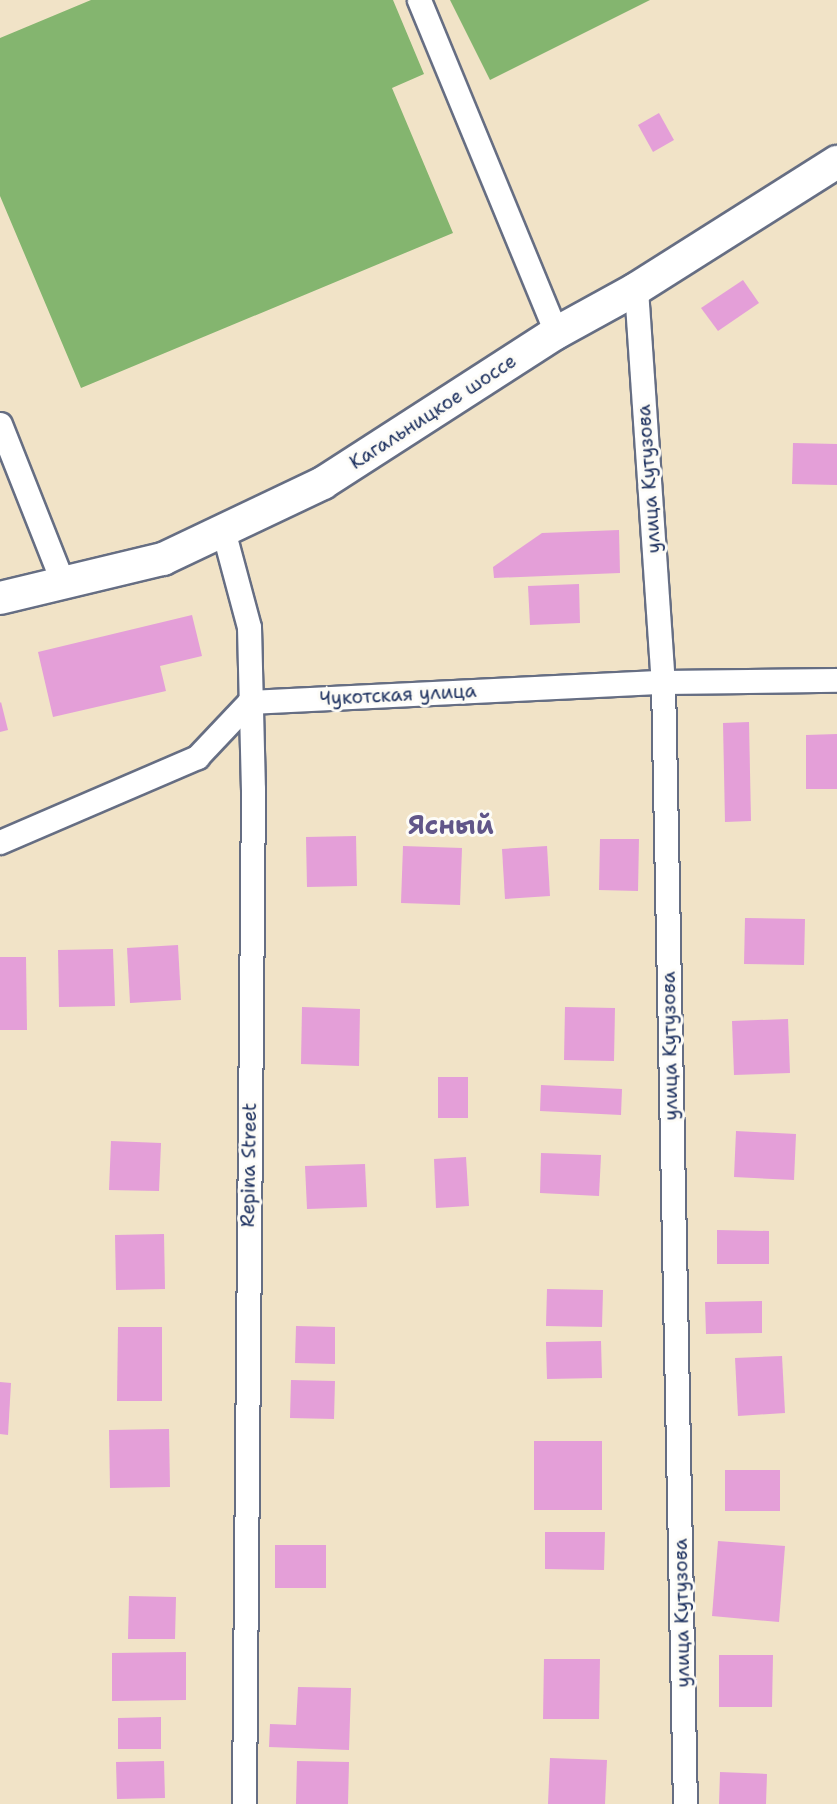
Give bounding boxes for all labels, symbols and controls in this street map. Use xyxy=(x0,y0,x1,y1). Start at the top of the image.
street label: Кагальницкое шоссе xyxy=(345,350,521,474)
street label: улица Кутузова xyxy=(632,404,666,554)
street label: Чукотская улица xyxy=(319,680,477,710)
district label: Ясный xyxy=(408,809,494,841)
street label: улица Кутузова xyxy=(657,971,683,1121)
street label: Repina Street xyxy=(237,1103,261,1227)
street label: улица Кутузова xyxy=(669,1538,695,1688)

